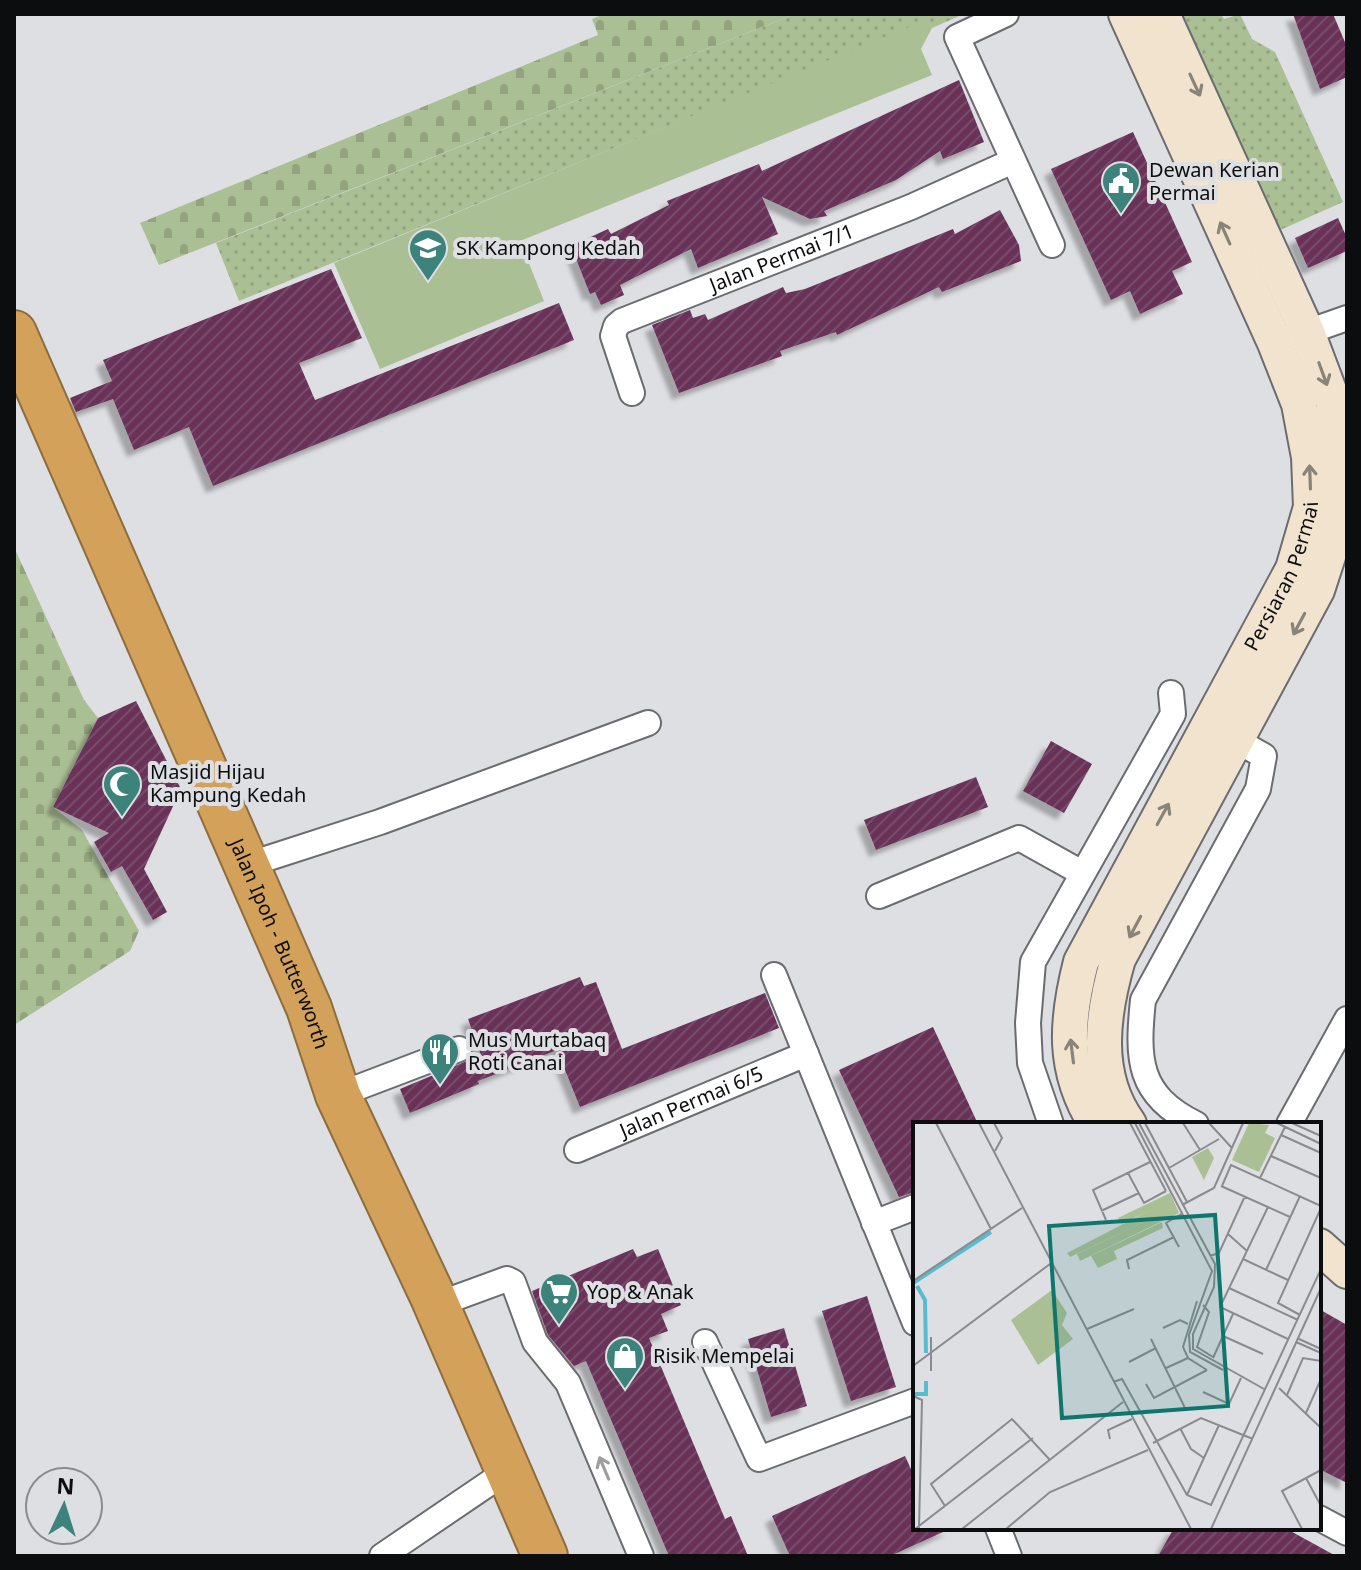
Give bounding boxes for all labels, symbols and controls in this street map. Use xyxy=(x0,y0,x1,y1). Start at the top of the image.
one-way arrow xyxy=(1188,73,1203,97)
place label: Dewan Kerian Permai xyxy=(1149,156,1280,206)
public building icon: Dewan Kerian Permai xyxy=(1100,160,1142,215)
street label: Jalan Permai 7/1 xyxy=(704,217,858,299)
one-way arrow xyxy=(1217,221,1232,246)
school or university icon: SK Kampong Kedah xyxy=(407,227,449,282)
place label: SK Kampong Kedah xyxy=(456,234,641,261)
one-way arrow xyxy=(1317,361,1331,386)
one-way arrow xyxy=(1302,464,1317,491)
street label: Persiaran Permai xyxy=(1237,501,1324,655)
one-way arrow xyxy=(1290,612,1306,635)
place label: Masjid Hijau Kampung Kedah xyxy=(150,758,306,808)
mosque icon: Masjid Hijau Kampung Kedah xyxy=(101,763,143,818)
one-way arrow xyxy=(1155,802,1171,826)
street label: Jalan Ipoh - Butterworth xyxy=(223,832,336,1052)
one-way arrow xyxy=(1127,915,1143,938)
place label: Mus Murtabaq Roti Canai xyxy=(468,1026,606,1076)
restaurant icon: Mus Murtabaq Roti Canai xyxy=(419,1031,461,1086)
one-way arrow xyxy=(1064,1038,1079,1065)
street label: Jalan Permai 6/5 xyxy=(614,1060,767,1144)
inset map xyxy=(913,1122,1321,1530)
supermarket icon: Yop & Anak xyxy=(538,1271,580,1326)
place label: Yop & Anak xyxy=(587,1278,694,1305)
shop icon: Risik Mempelai xyxy=(604,1335,646,1390)
place label: Risik Mempelai xyxy=(653,1342,794,1369)
one-way arrow xyxy=(596,1456,610,1481)
north arrow xyxy=(24,1466,104,1546)
text: N xyxy=(55,1469,75,1501)

